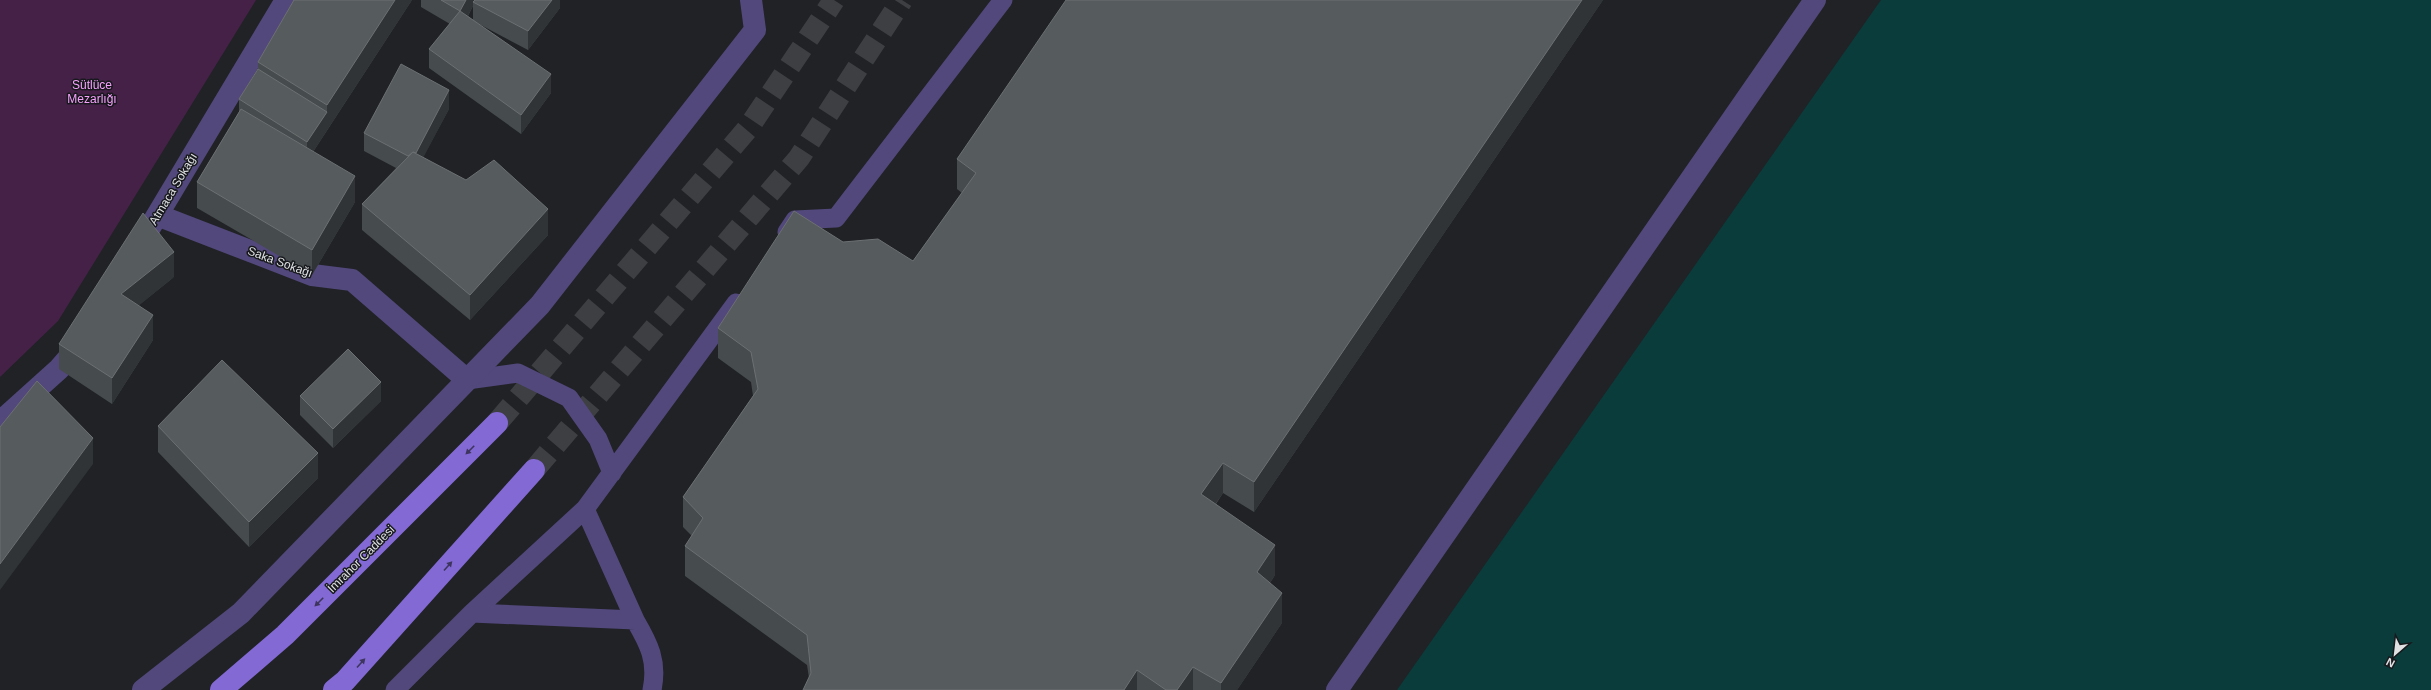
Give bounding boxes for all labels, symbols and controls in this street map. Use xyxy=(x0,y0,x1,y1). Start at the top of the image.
park label: Sütlüce Mezarlığı xyxy=(67,78,117,106)
street label: Atmaca Sokağı xyxy=(146,151,200,227)
street label: Saka Sokağı xyxy=(246,244,314,280)
one-way arrow xyxy=(465,445,475,455)
street label: İmrahor Caddesi xyxy=(325,523,397,595)
one-way arrow xyxy=(443,561,453,571)
one-way arrow xyxy=(314,597,324,606)
north arrow xyxy=(2375,634,2415,674)
text: N xyxy=(2384,656,2397,670)
one-way arrow xyxy=(357,657,366,668)

